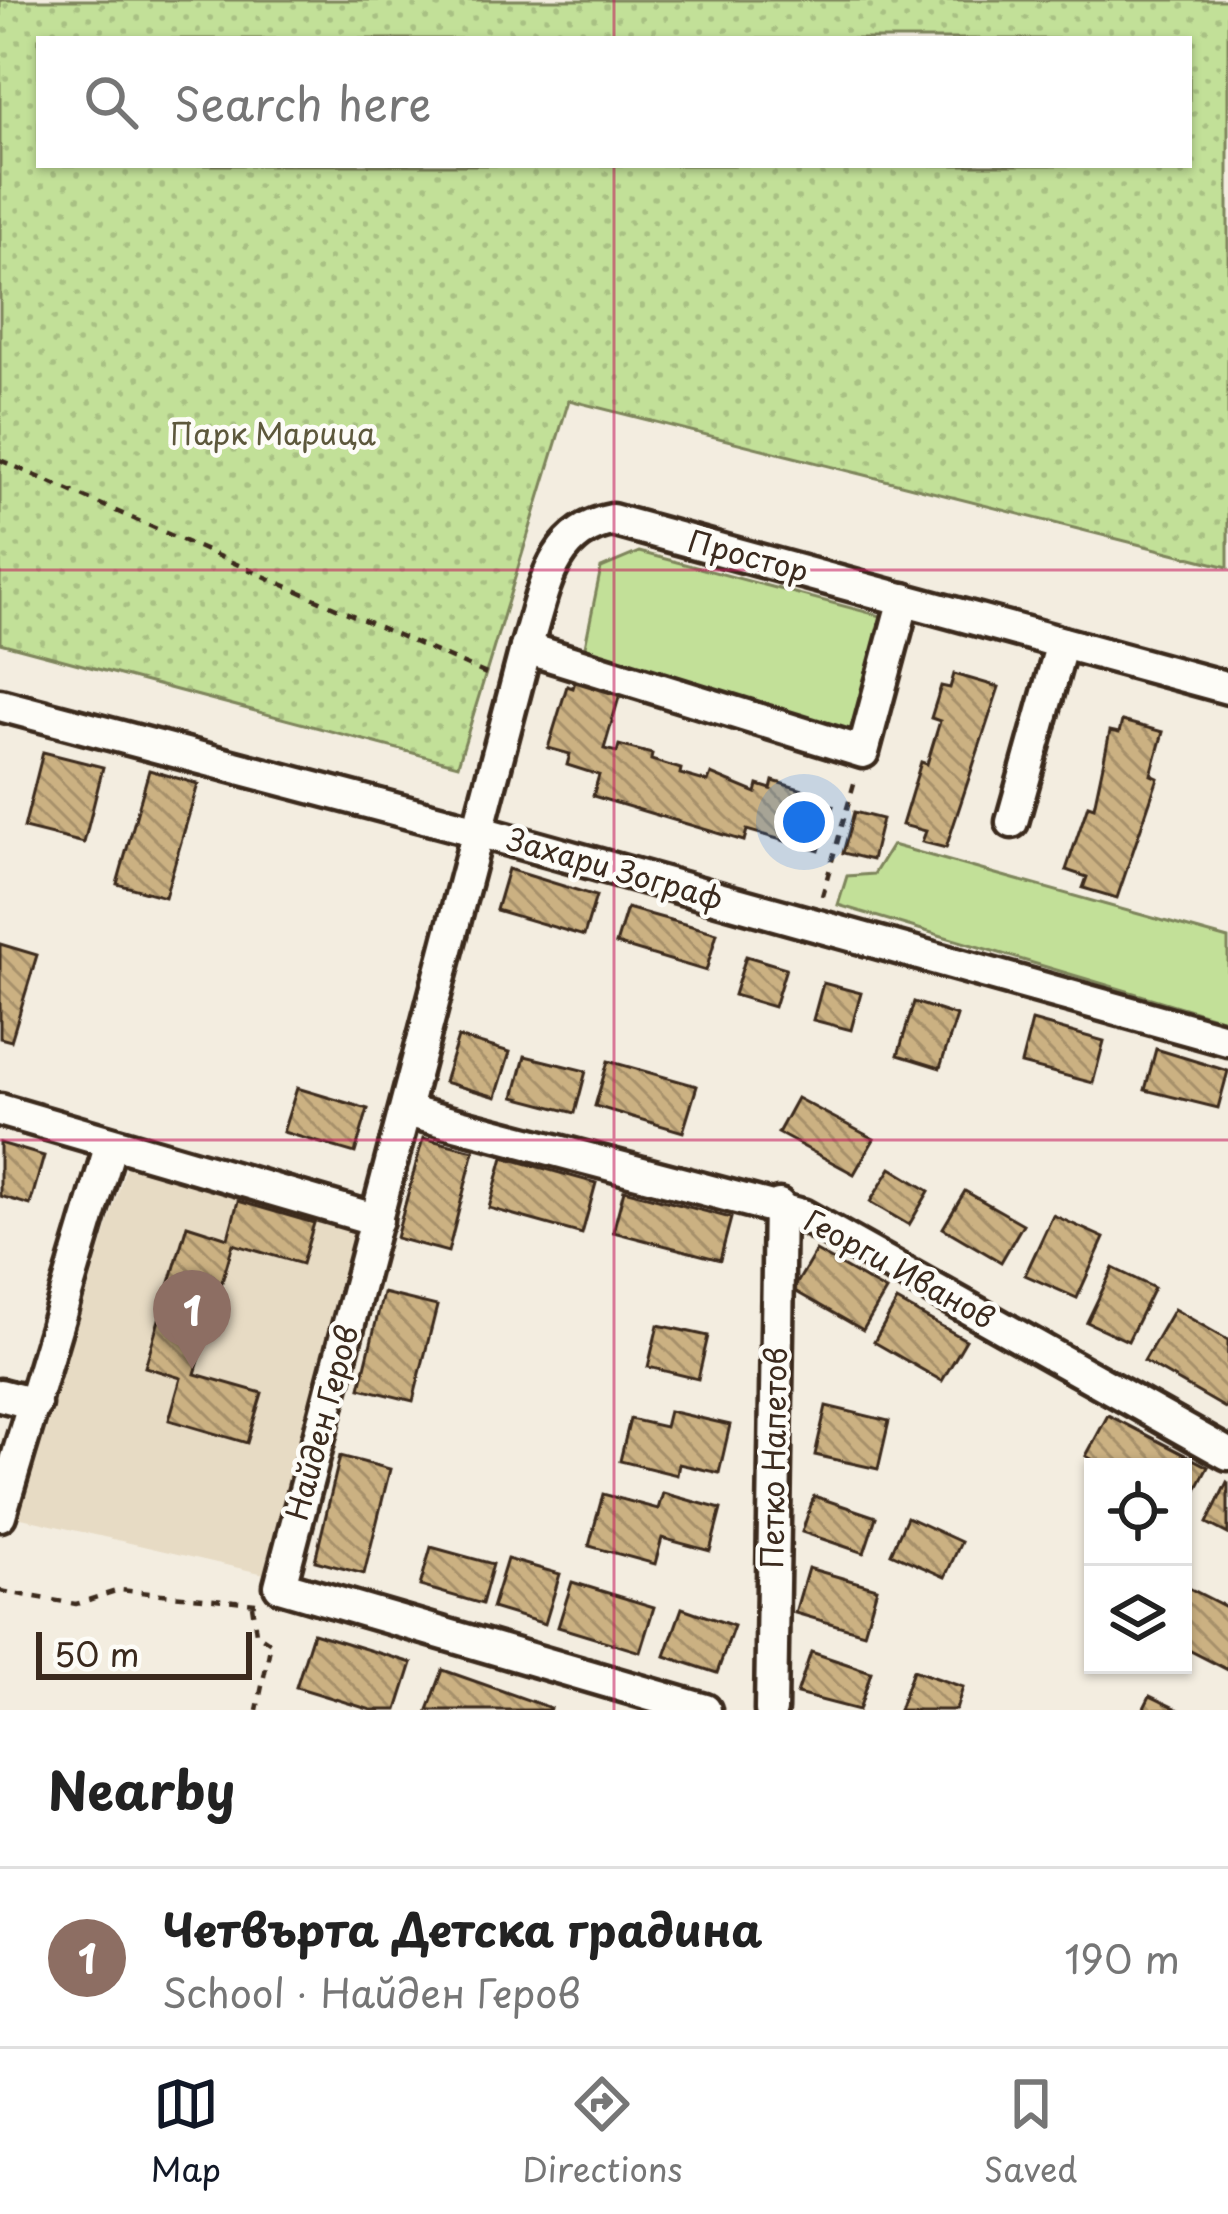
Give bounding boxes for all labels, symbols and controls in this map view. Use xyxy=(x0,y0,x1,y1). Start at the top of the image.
search box xyxy=(36,36,1192,168)
text: Search here xyxy=(174,68,431,136)
icon: search xyxy=(78,69,144,135)
park label: Парк Марица xyxy=(170,410,376,455)
street label: Простор xyxy=(683,517,814,592)
your location xyxy=(774,792,834,852)
street label: Захари Зограф xyxy=(502,815,729,920)
street label: Георги Иванов xyxy=(797,1197,1004,1339)
pin: 1 xyxy=(153,1270,231,1369)
street label: Найден Геров xyxy=(273,1320,368,1525)
street label: Петко Напетов xyxy=(748,1347,797,1569)
map controls xyxy=(1084,1458,1192,1674)
button: locate xyxy=(1084,1458,1192,1566)
button: layers xyxy=(1084,1566,1192,1674)
scale bar xyxy=(36,1626,252,1679)
text: 50 m xyxy=(54,1628,140,1678)
text: Nearby xyxy=(48,1750,235,1827)
text: Четвърта Детска градина xyxy=(162,1894,763,1962)
text: 1 xyxy=(78,1928,96,1987)
text: 190 m xyxy=(1064,1928,1180,1987)
text: School · Найден Геров xyxy=(162,1962,581,2021)
tab: Map xyxy=(151,2071,221,2193)
tab: Directions xyxy=(522,2071,683,2193)
tab: Saved xyxy=(984,2071,1077,2193)

